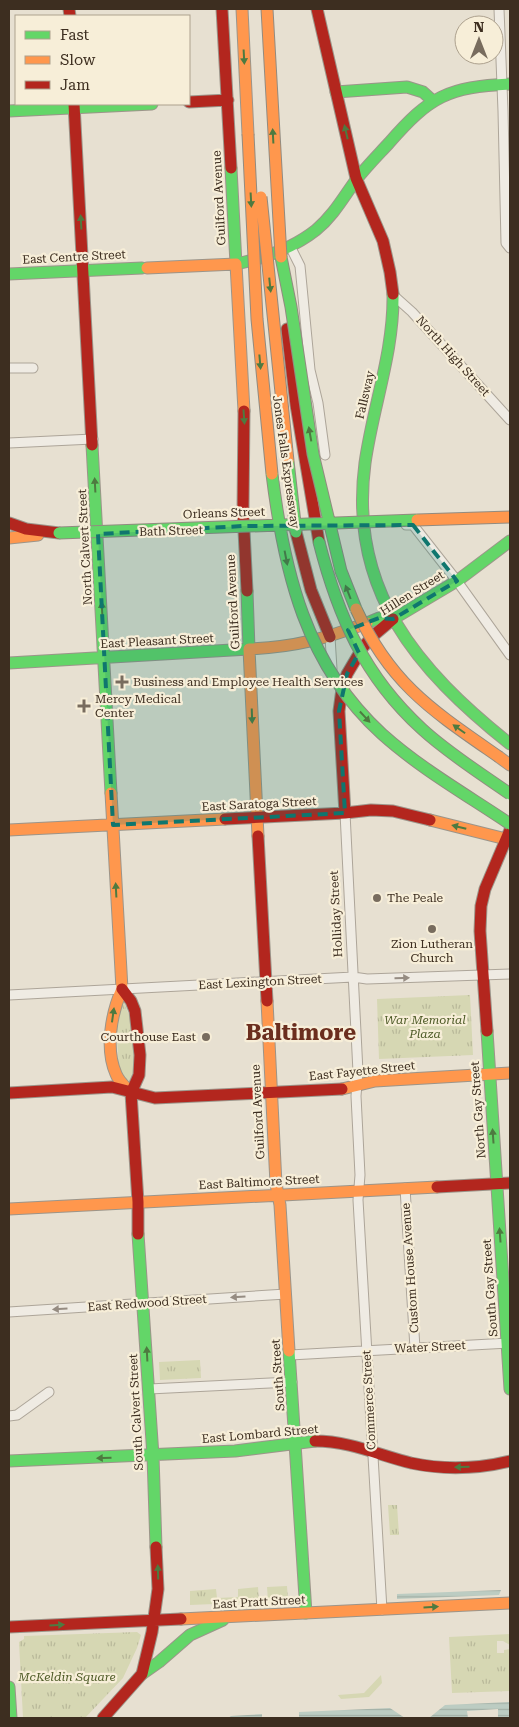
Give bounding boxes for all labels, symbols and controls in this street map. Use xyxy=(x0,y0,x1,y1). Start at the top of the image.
legend xyxy=(15,15,190,105)
north arrow xyxy=(454,15,504,65)
text: N xyxy=(474,19,485,35)
text: Fast xyxy=(60,26,90,44)
one-way arrow xyxy=(240,50,248,66)
text: Slow xyxy=(60,51,96,69)
text: Jam xyxy=(60,76,90,94)
one-way arrow xyxy=(342,125,350,140)
one-way arrow xyxy=(269,128,277,144)
street label: Guilford Avenue xyxy=(209,150,228,246)
one-way arrow xyxy=(248,192,256,208)
one-way arrow xyxy=(76,213,84,229)
street label: East Centre Street xyxy=(22,247,127,267)
one-way arrow xyxy=(266,278,274,294)
street label: North High Street xyxy=(413,313,493,399)
one-way arrow xyxy=(257,354,265,370)
street label: Fallsway xyxy=(353,369,378,421)
street label: Jones Falls Expressway xyxy=(270,394,302,530)
one-way arrow xyxy=(241,409,249,425)
one-way arrow xyxy=(306,426,314,442)
one-way arrow xyxy=(91,477,99,493)
street label: North Calvert Street xyxy=(75,488,95,605)
street label: Orleans Street xyxy=(183,505,266,521)
street label: Bath Street xyxy=(139,523,204,539)
one-way arrow xyxy=(282,550,290,565)
street label: Guilford Avenue xyxy=(223,554,242,650)
street label: Hillen Street xyxy=(377,567,447,618)
one-way arrow xyxy=(344,584,352,599)
one-way arrow xyxy=(97,601,105,617)
street label: East Pleasant Street xyxy=(100,631,215,651)
marker: Business and Employee Health Services xyxy=(115,675,129,689)
place label: Business and Employee Health Services xyxy=(133,675,363,689)
place label: Mercy Medical Center xyxy=(95,692,181,720)
marker: Mercy Medical Center xyxy=(77,699,91,713)
one-way arrow xyxy=(249,708,257,724)
one-way arrow xyxy=(359,710,371,722)
one-way arrow xyxy=(452,724,466,734)
street label: East Saratoga Street xyxy=(201,794,317,814)
one-way arrow xyxy=(452,823,467,831)
street label: Holliday Street xyxy=(327,870,345,958)
one-way arrow xyxy=(112,882,120,898)
place label: The Peale xyxy=(387,891,444,905)
marker: The Peale xyxy=(371,892,383,904)
marker: Zion Lutheran Church xyxy=(426,923,438,935)
place label: Zion Lutheran Church xyxy=(391,937,473,965)
street label: East Lexington Street xyxy=(198,972,323,992)
one-way arrow xyxy=(394,974,410,982)
one-way arrow xyxy=(110,1007,118,1023)
park label: War Memorial Plaza xyxy=(384,1013,466,1041)
district label: Baltimore xyxy=(246,1020,356,1045)
place label: Courthouse East xyxy=(101,1030,197,1044)
marker: Courthouse East xyxy=(200,1031,212,1043)
street label: East Fayette Street xyxy=(308,1058,416,1084)
street label: North Gay Street xyxy=(468,1060,488,1159)
street label: Guilford Avenue xyxy=(248,1064,267,1160)
one-way arrow xyxy=(489,1127,497,1143)
street label: East Baltimore Street xyxy=(198,1172,320,1192)
street label: Custom House Avenue xyxy=(398,1202,422,1334)
one-way arrow xyxy=(495,1227,503,1243)
street label: South Gay Street xyxy=(480,1238,500,1337)
street label: East Redwood Street xyxy=(87,1292,208,1314)
one-way arrow xyxy=(229,1294,245,1302)
one-way arrow xyxy=(52,1306,68,1314)
street label: South Street xyxy=(268,1338,288,1412)
street label: Water Street xyxy=(394,1338,467,1356)
one-way arrow xyxy=(142,1346,150,1362)
street label: Commerce Street xyxy=(359,1349,379,1450)
street label: South Calvert Street xyxy=(126,1353,146,1471)
street label: East Lombard Street xyxy=(201,1422,319,1446)
one-way arrow xyxy=(96,1454,112,1462)
one-way arrow xyxy=(454,1464,470,1472)
one-way arrow xyxy=(153,1563,161,1579)
street label: East Pratt Street xyxy=(212,1593,306,1611)
one-way arrow xyxy=(423,1603,439,1611)
one-way arrow xyxy=(50,1620,66,1628)
park label: McKeldin Square xyxy=(17,1670,116,1684)

